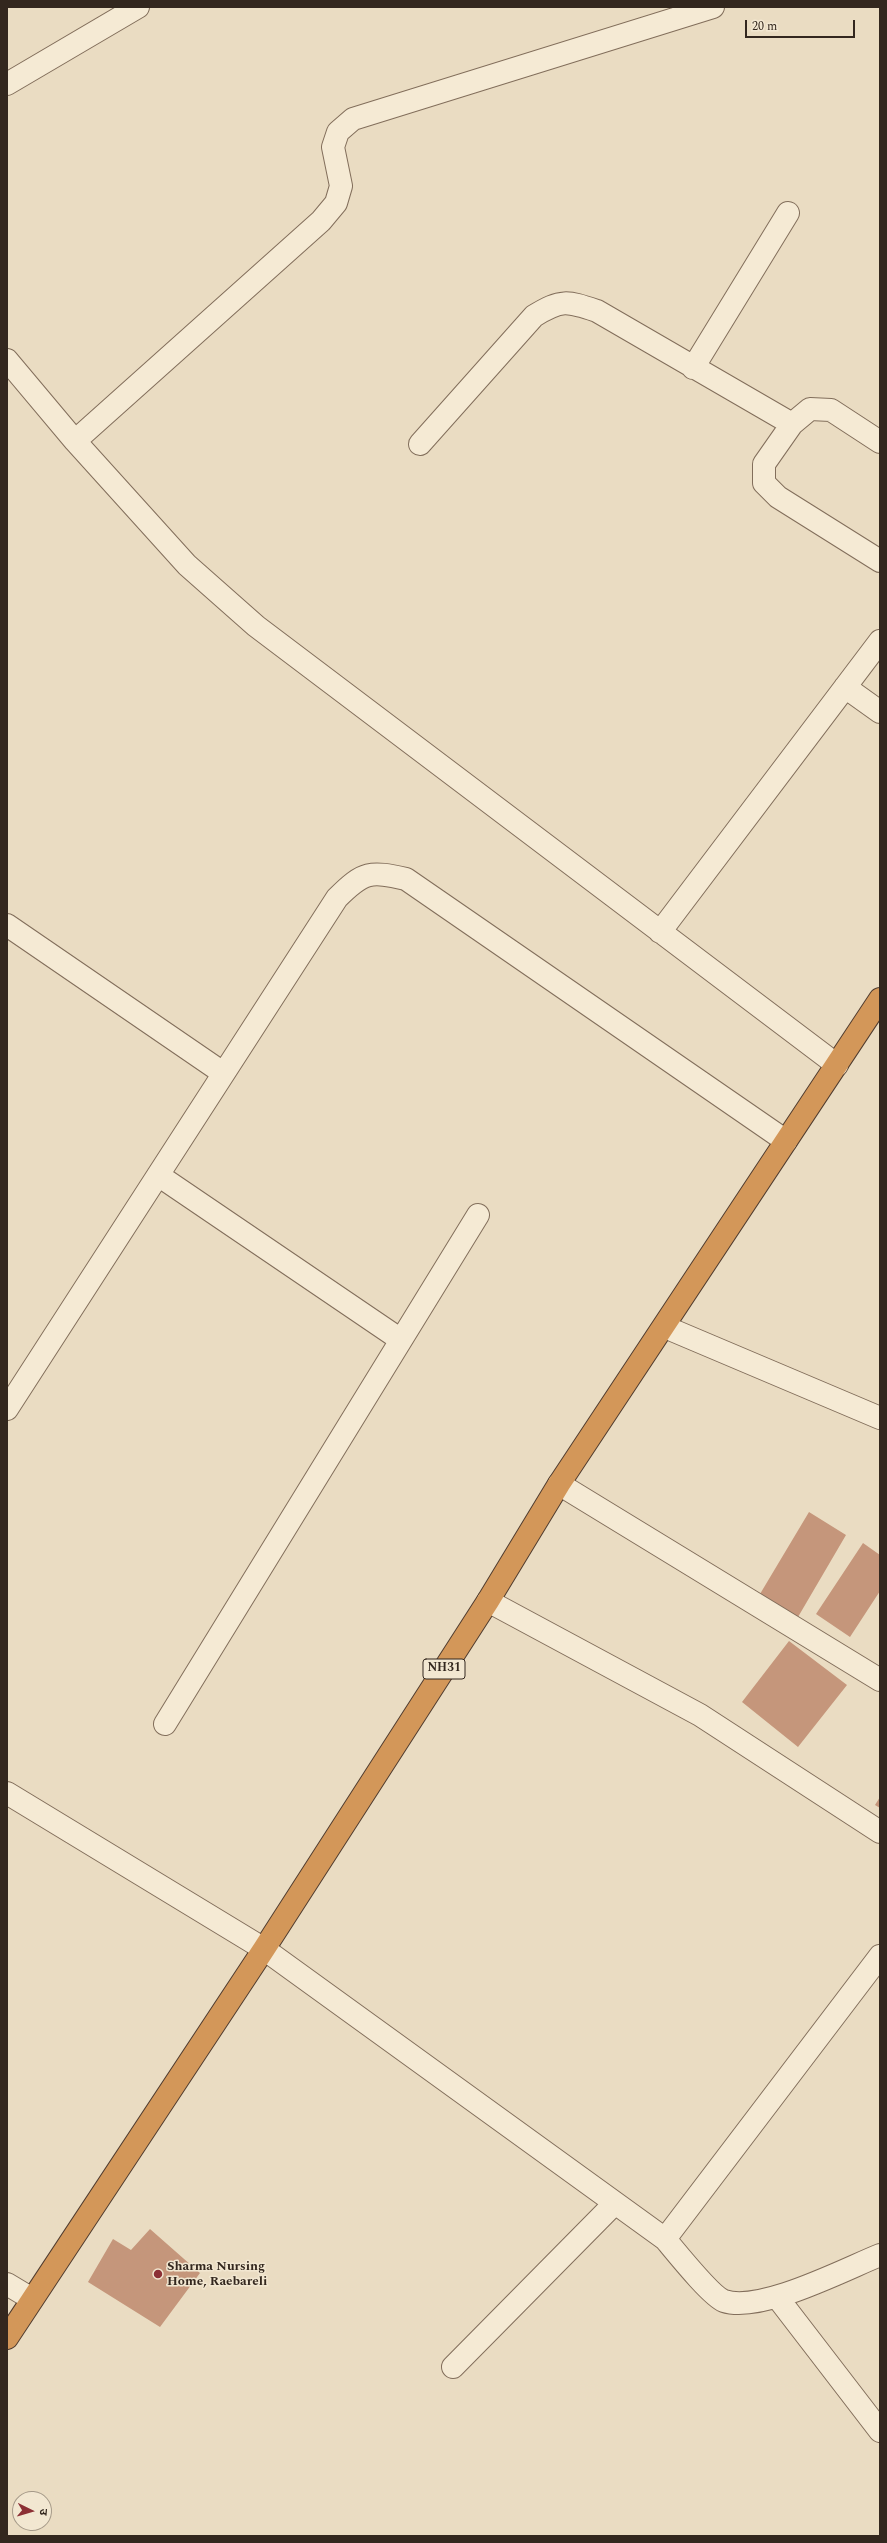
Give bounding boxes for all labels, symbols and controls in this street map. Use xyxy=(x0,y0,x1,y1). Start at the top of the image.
scale bar xyxy=(747,12,857,38)
text: 20 m xyxy=(752,17,777,36)
road number: NH31 xyxy=(423,1659,465,1679)
place label: Sharma Nursing Home, Raebareli xyxy=(167,2259,267,2290)
marker: Sharma Nursing Home, Raebareli xyxy=(152,2268,164,2280)
north arrow xyxy=(12,2491,52,2531)
text: उ xyxy=(35,2508,52,2516)

